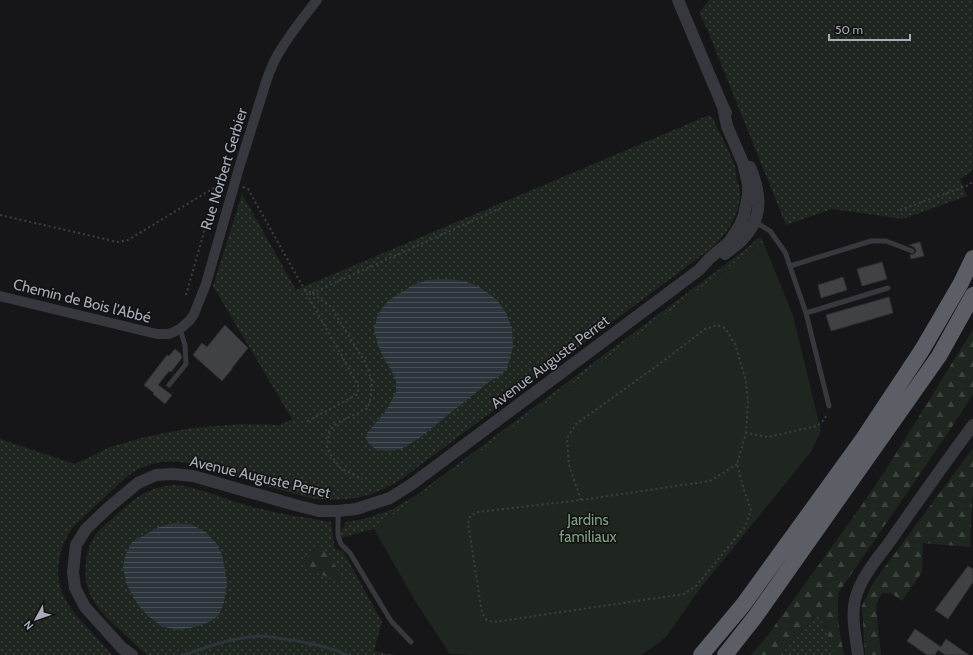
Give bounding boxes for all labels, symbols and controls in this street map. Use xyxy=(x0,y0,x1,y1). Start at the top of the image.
scale bar xyxy=(829,16,910,42)
text: 50 m xyxy=(835,22,863,37)
street label: Rue Norbert Gerbier xyxy=(197,106,251,232)
street label: Chemin de Bois l'Abbé xyxy=(11,275,153,327)
street label: Avenue Auguste Perret xyxy=(487,312,613,412)
street label: Avenue Auguste Perret xyxy=(188,452,332,502)
park label: Jardins familiaux xyxy=(559,511,617,546)
north arrow xyxy=(16,599,56,639)
text: N xyxy=(20,618,36,633)

